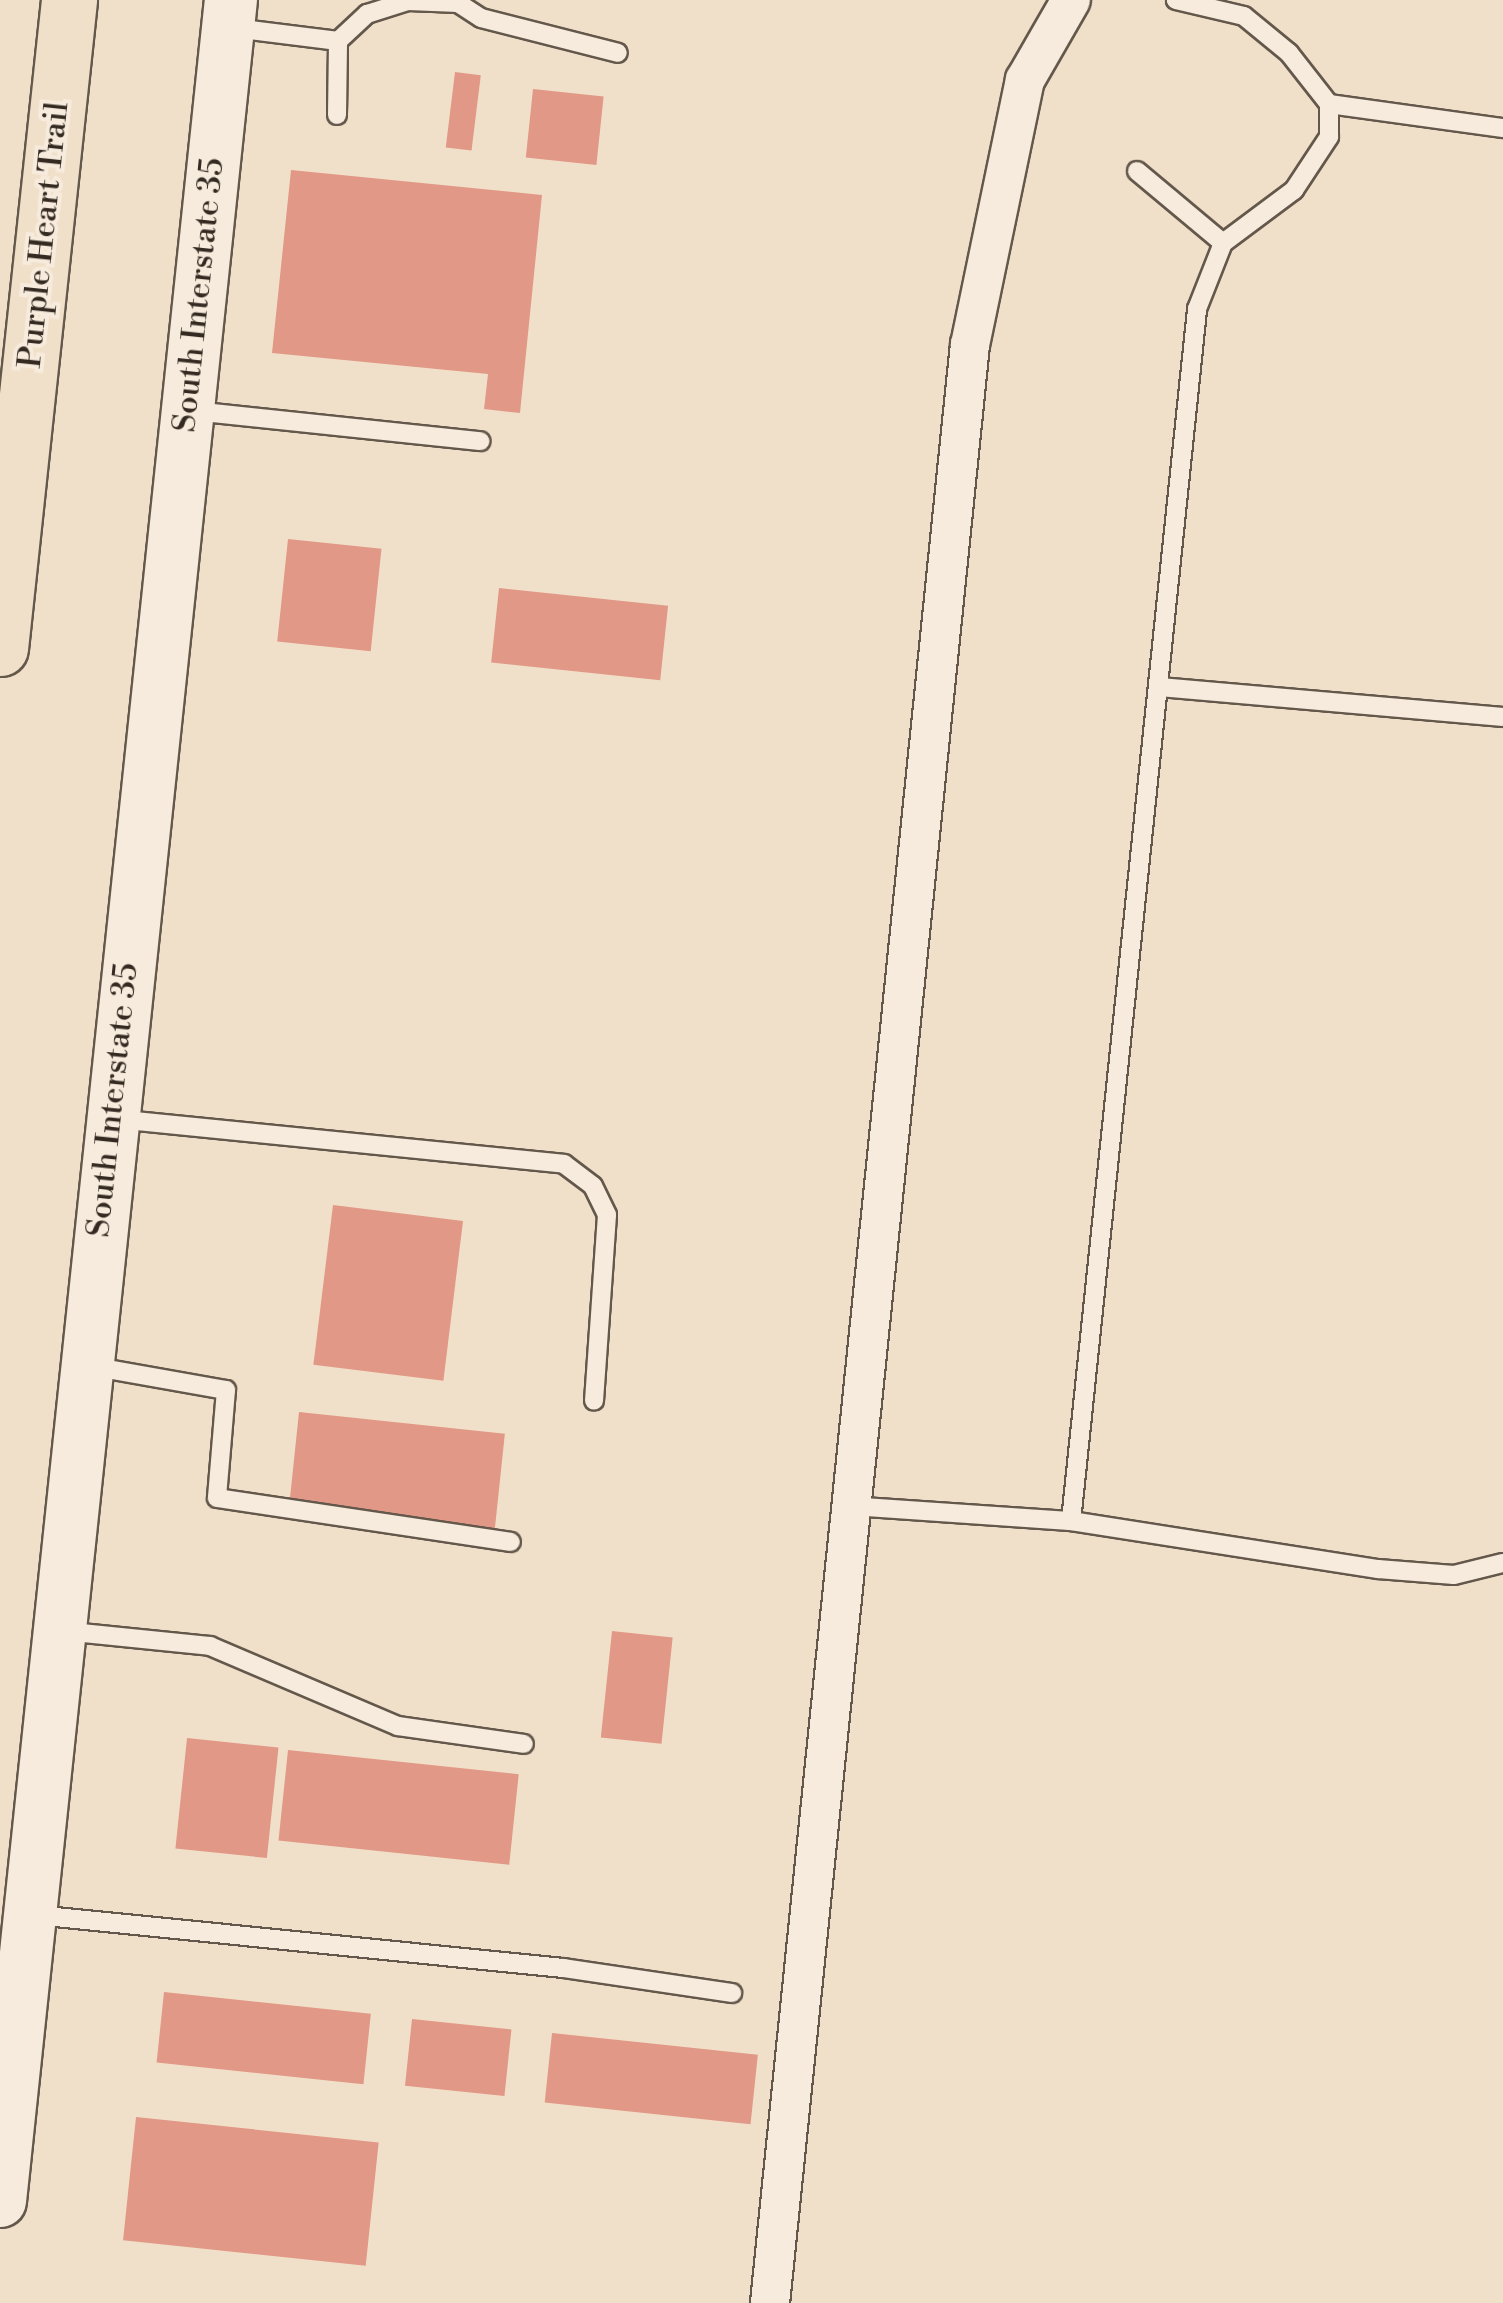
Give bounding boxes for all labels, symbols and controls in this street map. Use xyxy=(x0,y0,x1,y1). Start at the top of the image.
street label: Purple Heart Trail xyxy=(11,100,77,370)
street label: South Interstate 35 xyxy=(165,156,233,434)
street label: South Interstate 35 xyxy=(79,961,147,1239)

